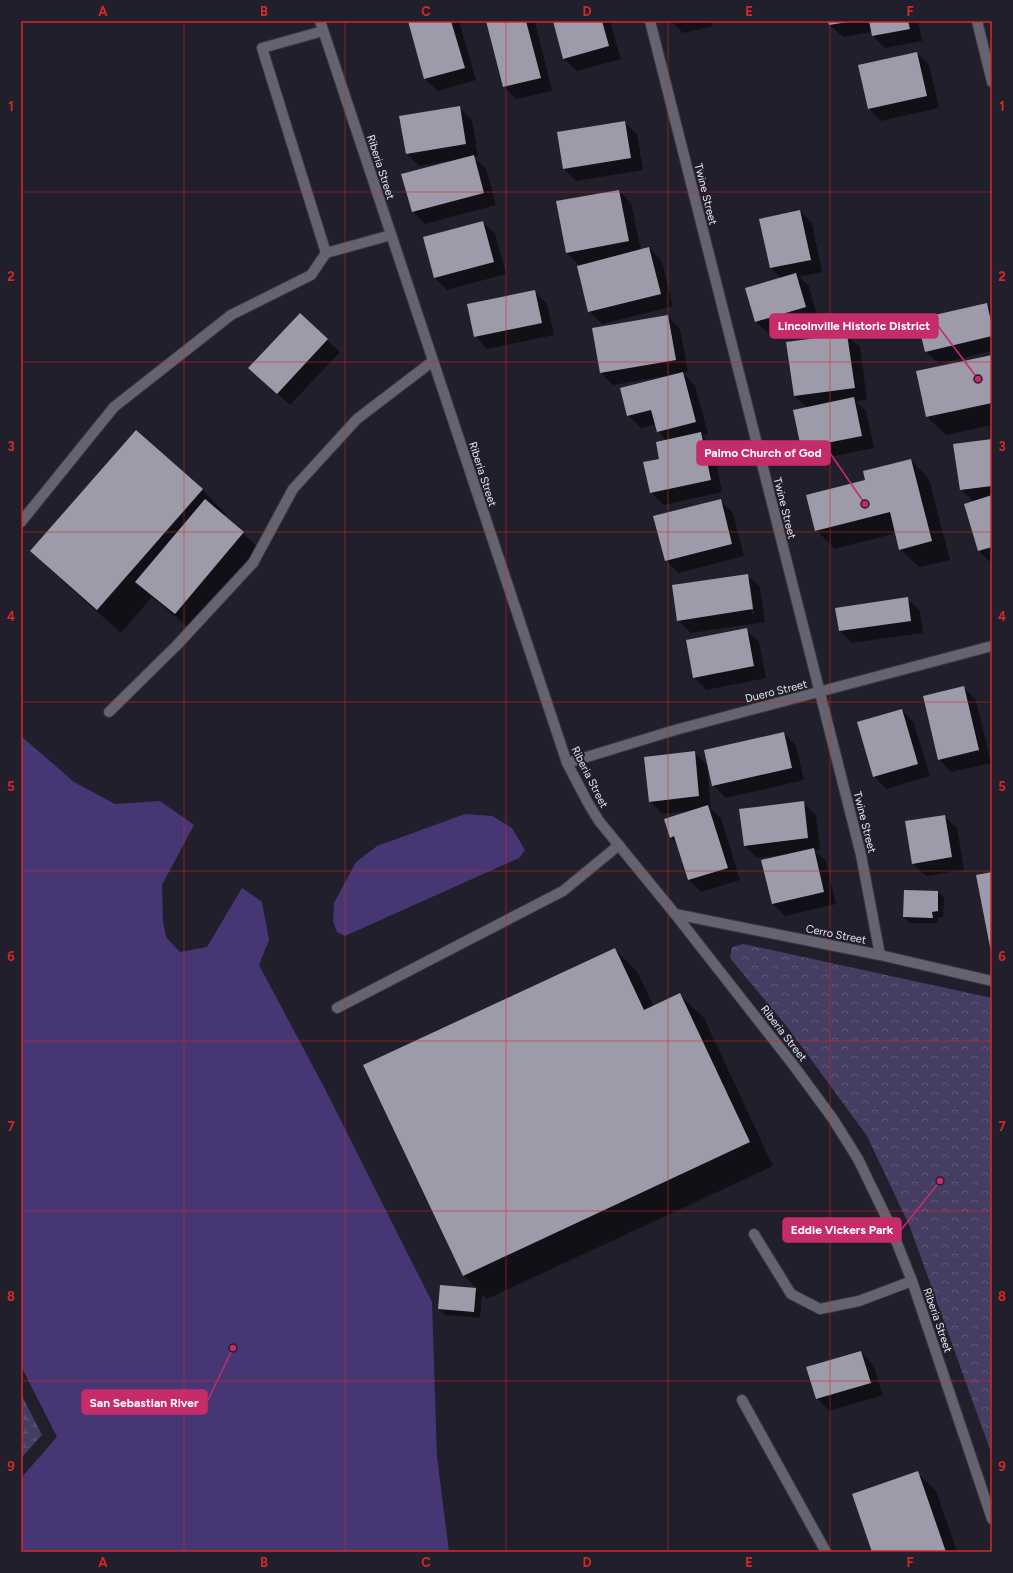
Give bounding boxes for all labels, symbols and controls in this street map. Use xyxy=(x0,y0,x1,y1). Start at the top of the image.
text: A xyxy=(98,4,108,19)
text: B xyxy=(260,4,268,19)
text: C xyxy=(421,4,431,19)
text: D xyxy=(582,4,592,19)
text: E xyxy=(745,4,753,19)
text: F xyxy=(906,4,914,19)
text: 1 xyxy=(8,99,14,114)
text: 1 xyxy=(999,99,1005,114)
street label: Riberia Street xyxy=(364,133,397,201)
street label: Twine Street xyxy=(692,162,719,226)
text: 2 xyxy=(7,269,15,284)
text: 2 xyxy=(998,269,1006,284)
callout: Lincolnville Historic District xyxy=(770,314,938,338)
text: Lincolnville Historic District xyxy=(778,319,930,333)
text: 3 xyxy=(7,439,15,454)
text: 3 xyxy=(998,439,1006,454)
street label: Riberia Street xyxy=(466,440,499,508)
callout: Palmo Church of God xyxy=(697,441,830,465)
text: Palmo Church of God xyxy=(704,446,822,460)
street label: Twine Street xyxy=(771,476,798,540)
text: 4 xyxy=(7,609,15,624)
text: 4 xyxy=(998,609,1006,624)
street label: Duero Street xyxy=(744,678,808,705)
street label: Riberia Street xyxy=(568,744,611,810)
text: 5 xyxy=(7,779,15,794)
text: 5 xyxy=(998,779,1006,794)
street label: Twine Street xyxy=(851,790,878,854)
street label: Cerro Street xyxy=(805,922,867,947)
text: 6 xyxy=(7,949,15,964)
text: 6 xyxy=(998,949,1006,964)
street label: Riberia Street xyxy=(758,1003,809,1064)
text: 7 xyxy=(7,1119,15,1134)
text: 7 xyxy=(998,1119,1006,1134)
callout: Eddie Vickers Park xyxy=(783,1218,901,1242)
text: Eddie Vickers Park xyxy=(791,1223,894,1237)
street label: Riberia Street xyxy=(920,1286,955,1354)
text: 8 xyxy=(7,1289,15,1304)
text: 8 xyxy=(998,1289,1006,1304)
callout: San Sebastian River xyxy=(82,1390,207,1414)
text: San Sebastian River xyxy=(89,1396,199,1410)
text: 9 xyxy=(7,1459,15,1474)
text: 9 xyxy=(998,1459,1006,1474)
text: A xyxy=(98,1555,108,1570)
text: B xyxy=(260,1555,268,1570)
text: C xyxy=(421,1555,431,1570)
text: D xyxy=(582,1555,592,1570)
text: E xyxy=(745,1555,753,1570)
text: F xyxy=(906,1555,914,1570)

